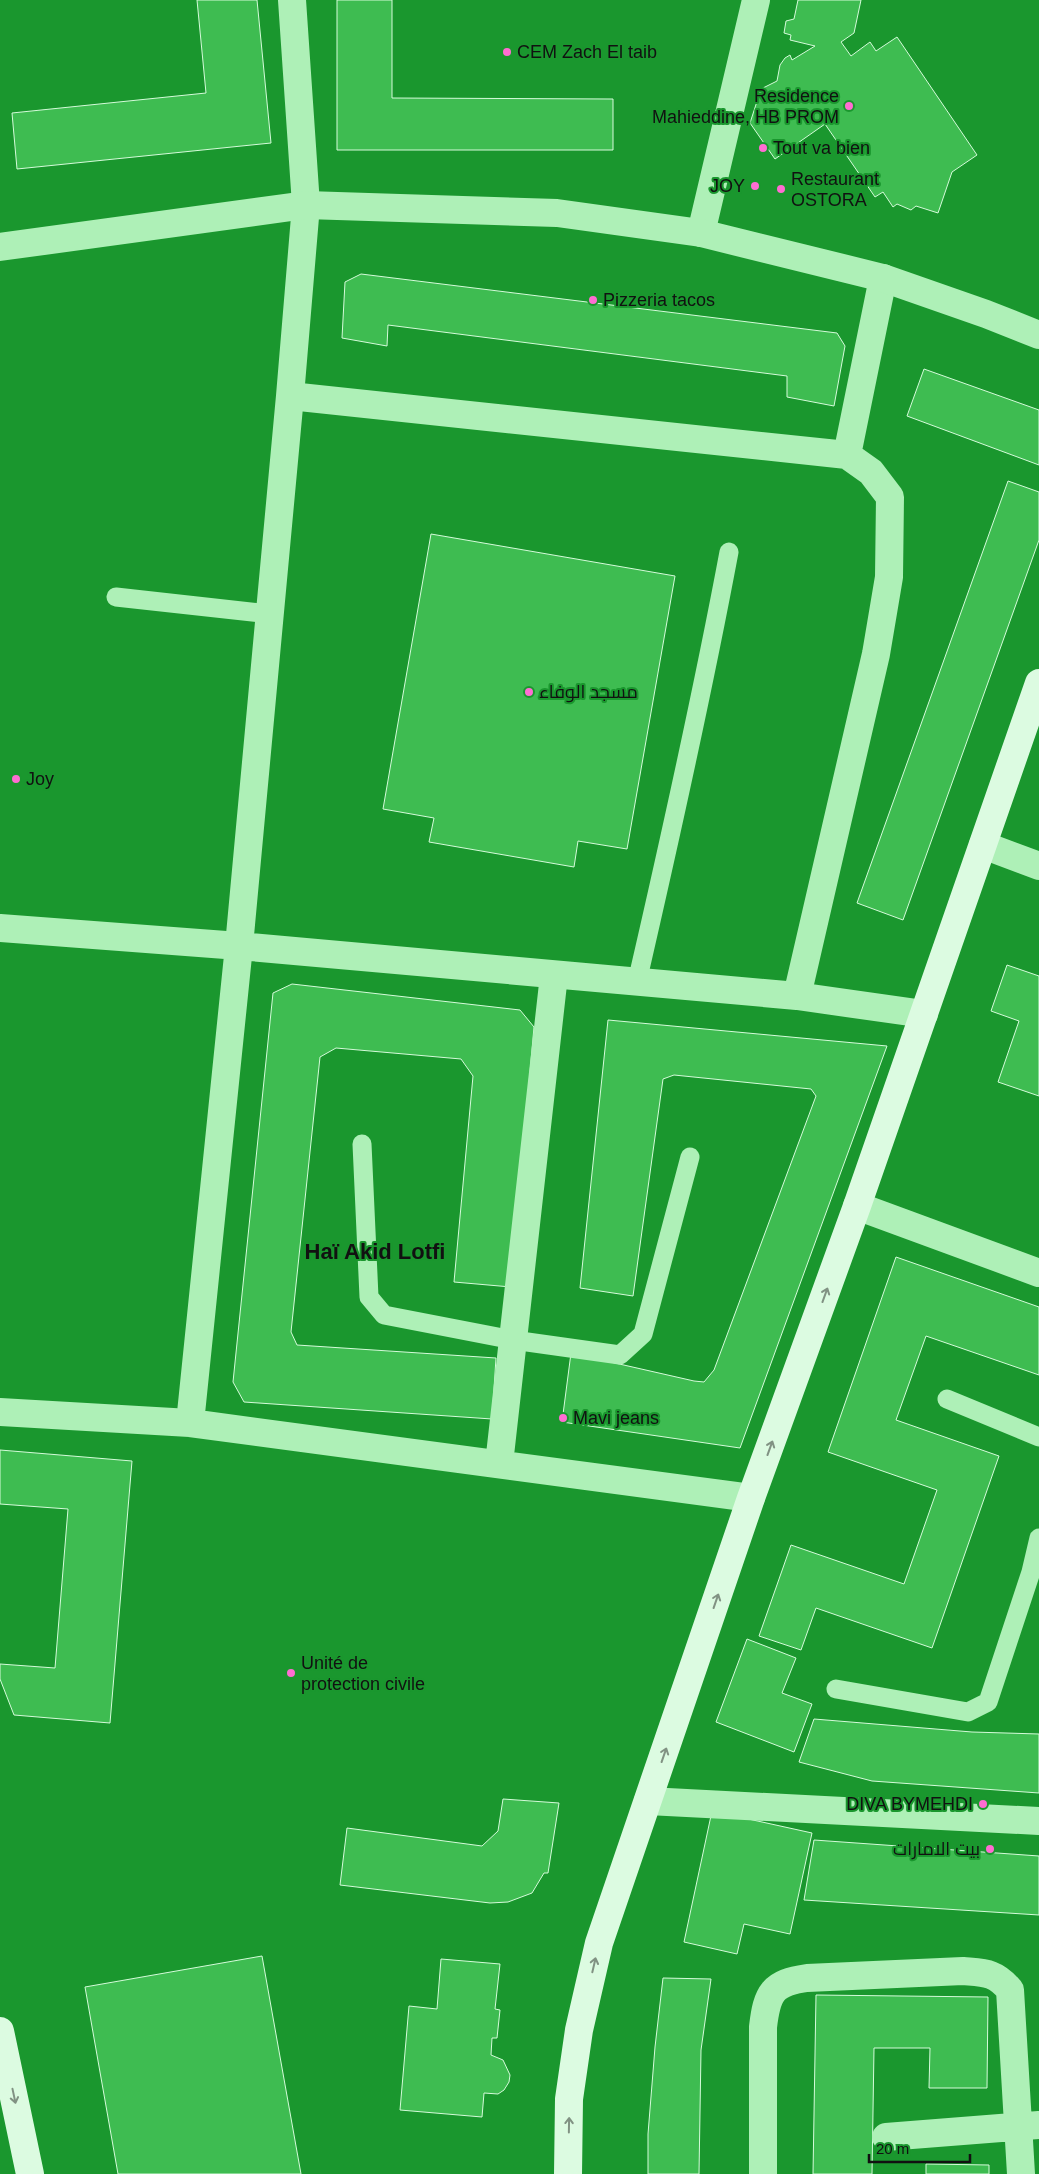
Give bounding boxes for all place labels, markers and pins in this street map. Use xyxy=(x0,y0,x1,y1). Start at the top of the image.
place label: CEM Zach El taib xyxy=(517,42,657,62)
marker: CEM Zach El taib xyxy=(501,46,513,58)
place label: Residence Mahieddine, HB PROM xyxy=(652,86,839,127)
marker: Residence Mahieddine, HB PROM xyxy=(843,100,855,112)
place label: Tout va bien xyxy=(773,138,870,158)
marker: Tout va bien xyxy=(757,142,769,154)
place label: Restaurant OSTORA xyxy=(791,169,879,210)
place label: JOY xyxy=(710,176,745,196)
marker: JOY xyxy=(749,180,761,192)
marker: Restaurant OSTORA xyxy=(775,183,787,195)
place label: Pizzeria tacos xyxy=(603,290,715,310)
marker: Pizzeria tacos xyxy=(587,294,599,306)
place label: مسجد الوفاء xyxy=(539,682,638,703)
marker: مسجد الوفاء xyxy=(523,686,535,698)
place label: Joy xyxy=(26,769,54,789)
marker: Joy xyxy=(10,773,22,785)
place label: Mavi jeans xyxy=(573,1408,659,1428)
marker: Mavi jeans xyxy=(557,1412,569,1424)
place label: Unité de protection civile xyxy=(301,1653,425,1694)
marker: Unité de protection civile xyxy=(285,1667,297,1679)
place label: DIVA BYMEHDI xyxy=(846,1794,973,1814)
marker: DIVA BYMEHDI xyxy=(977,1798,989,1810)
place label: بيت الامارات xyxy=(893,1839,980,1860)
marker: بيت الامارات xyxy=(984,1843,996,1855)

